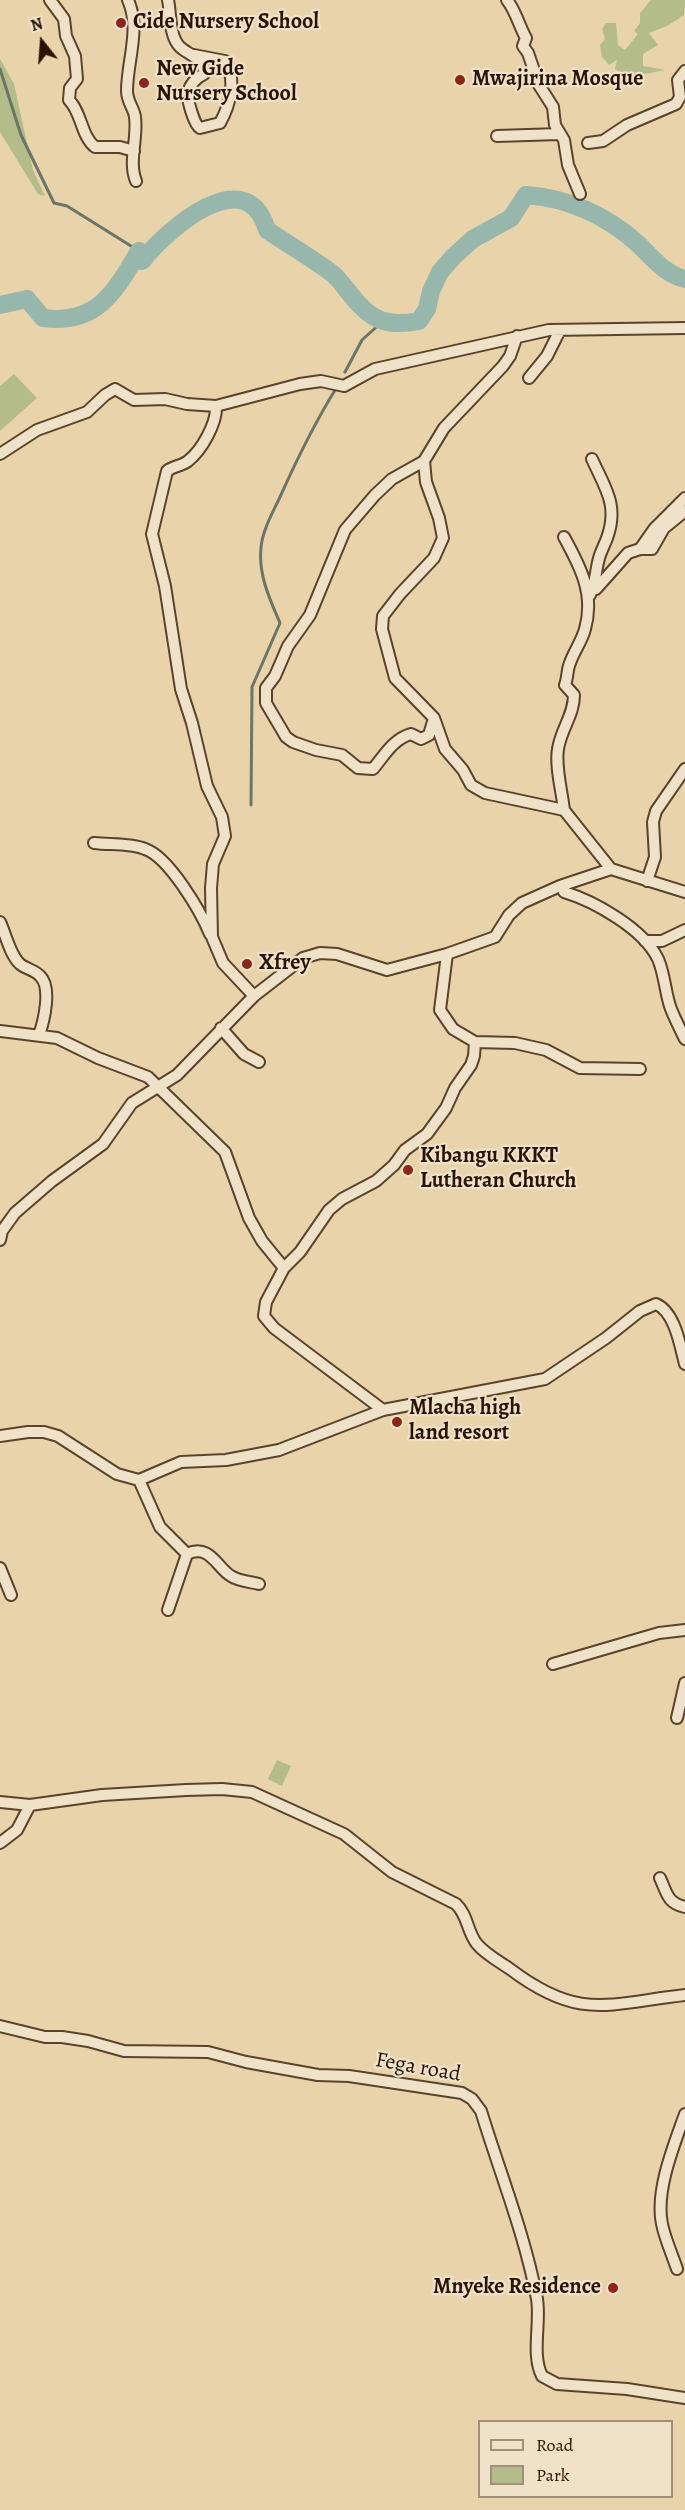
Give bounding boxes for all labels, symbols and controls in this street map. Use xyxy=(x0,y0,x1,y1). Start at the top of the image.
place label: Cide Nursery School xyxy=(133,10,319,36)
north arrow xyxy=(12,12,72,72)
text: N xyxy=(28,13,46,37)
marker: Cide Nursery School xyxy=(114,16,128,30)
place label: New Gide Nursery School xyxy=(156,57,297,108)
place label: Mwajirina Mosque xyxy=(472,67,643,93)
marker: Mwajirina Mosque xyxy=(453,73,467,87)
marker: New Gide Nursery School xyxy=(137,76,151,90)
place label: Xfrey xyxy=(259,951,311,977)
marker: Xfrey xyxy=(240,957,254,971)
place label: Kibangu KKKT Lutheran Church xyxy=(420,1144,576,1196)
marker: Kibangu KKKT Lutheran Church xyxy=(401,1163,415,1177)
place label: Mlacha high land resort xyxy=(409,1396,521,1448)
marker: Mlacha high land resort xyxy=(390,1415,404,1429)
street label: Fega road xyxy=(373,2047,463,2089)
place label: Mnyeke Residence xyxy=(433,2275,601,2301)
marker: Mnyeke Residence xyxy=(606,2281,620,2295)
legend xyxy=(478,2420,673,2498)
text: Road xyxy=(536,2433,573,2457)
text: Park xyxy=(536,2463,570,2487)

